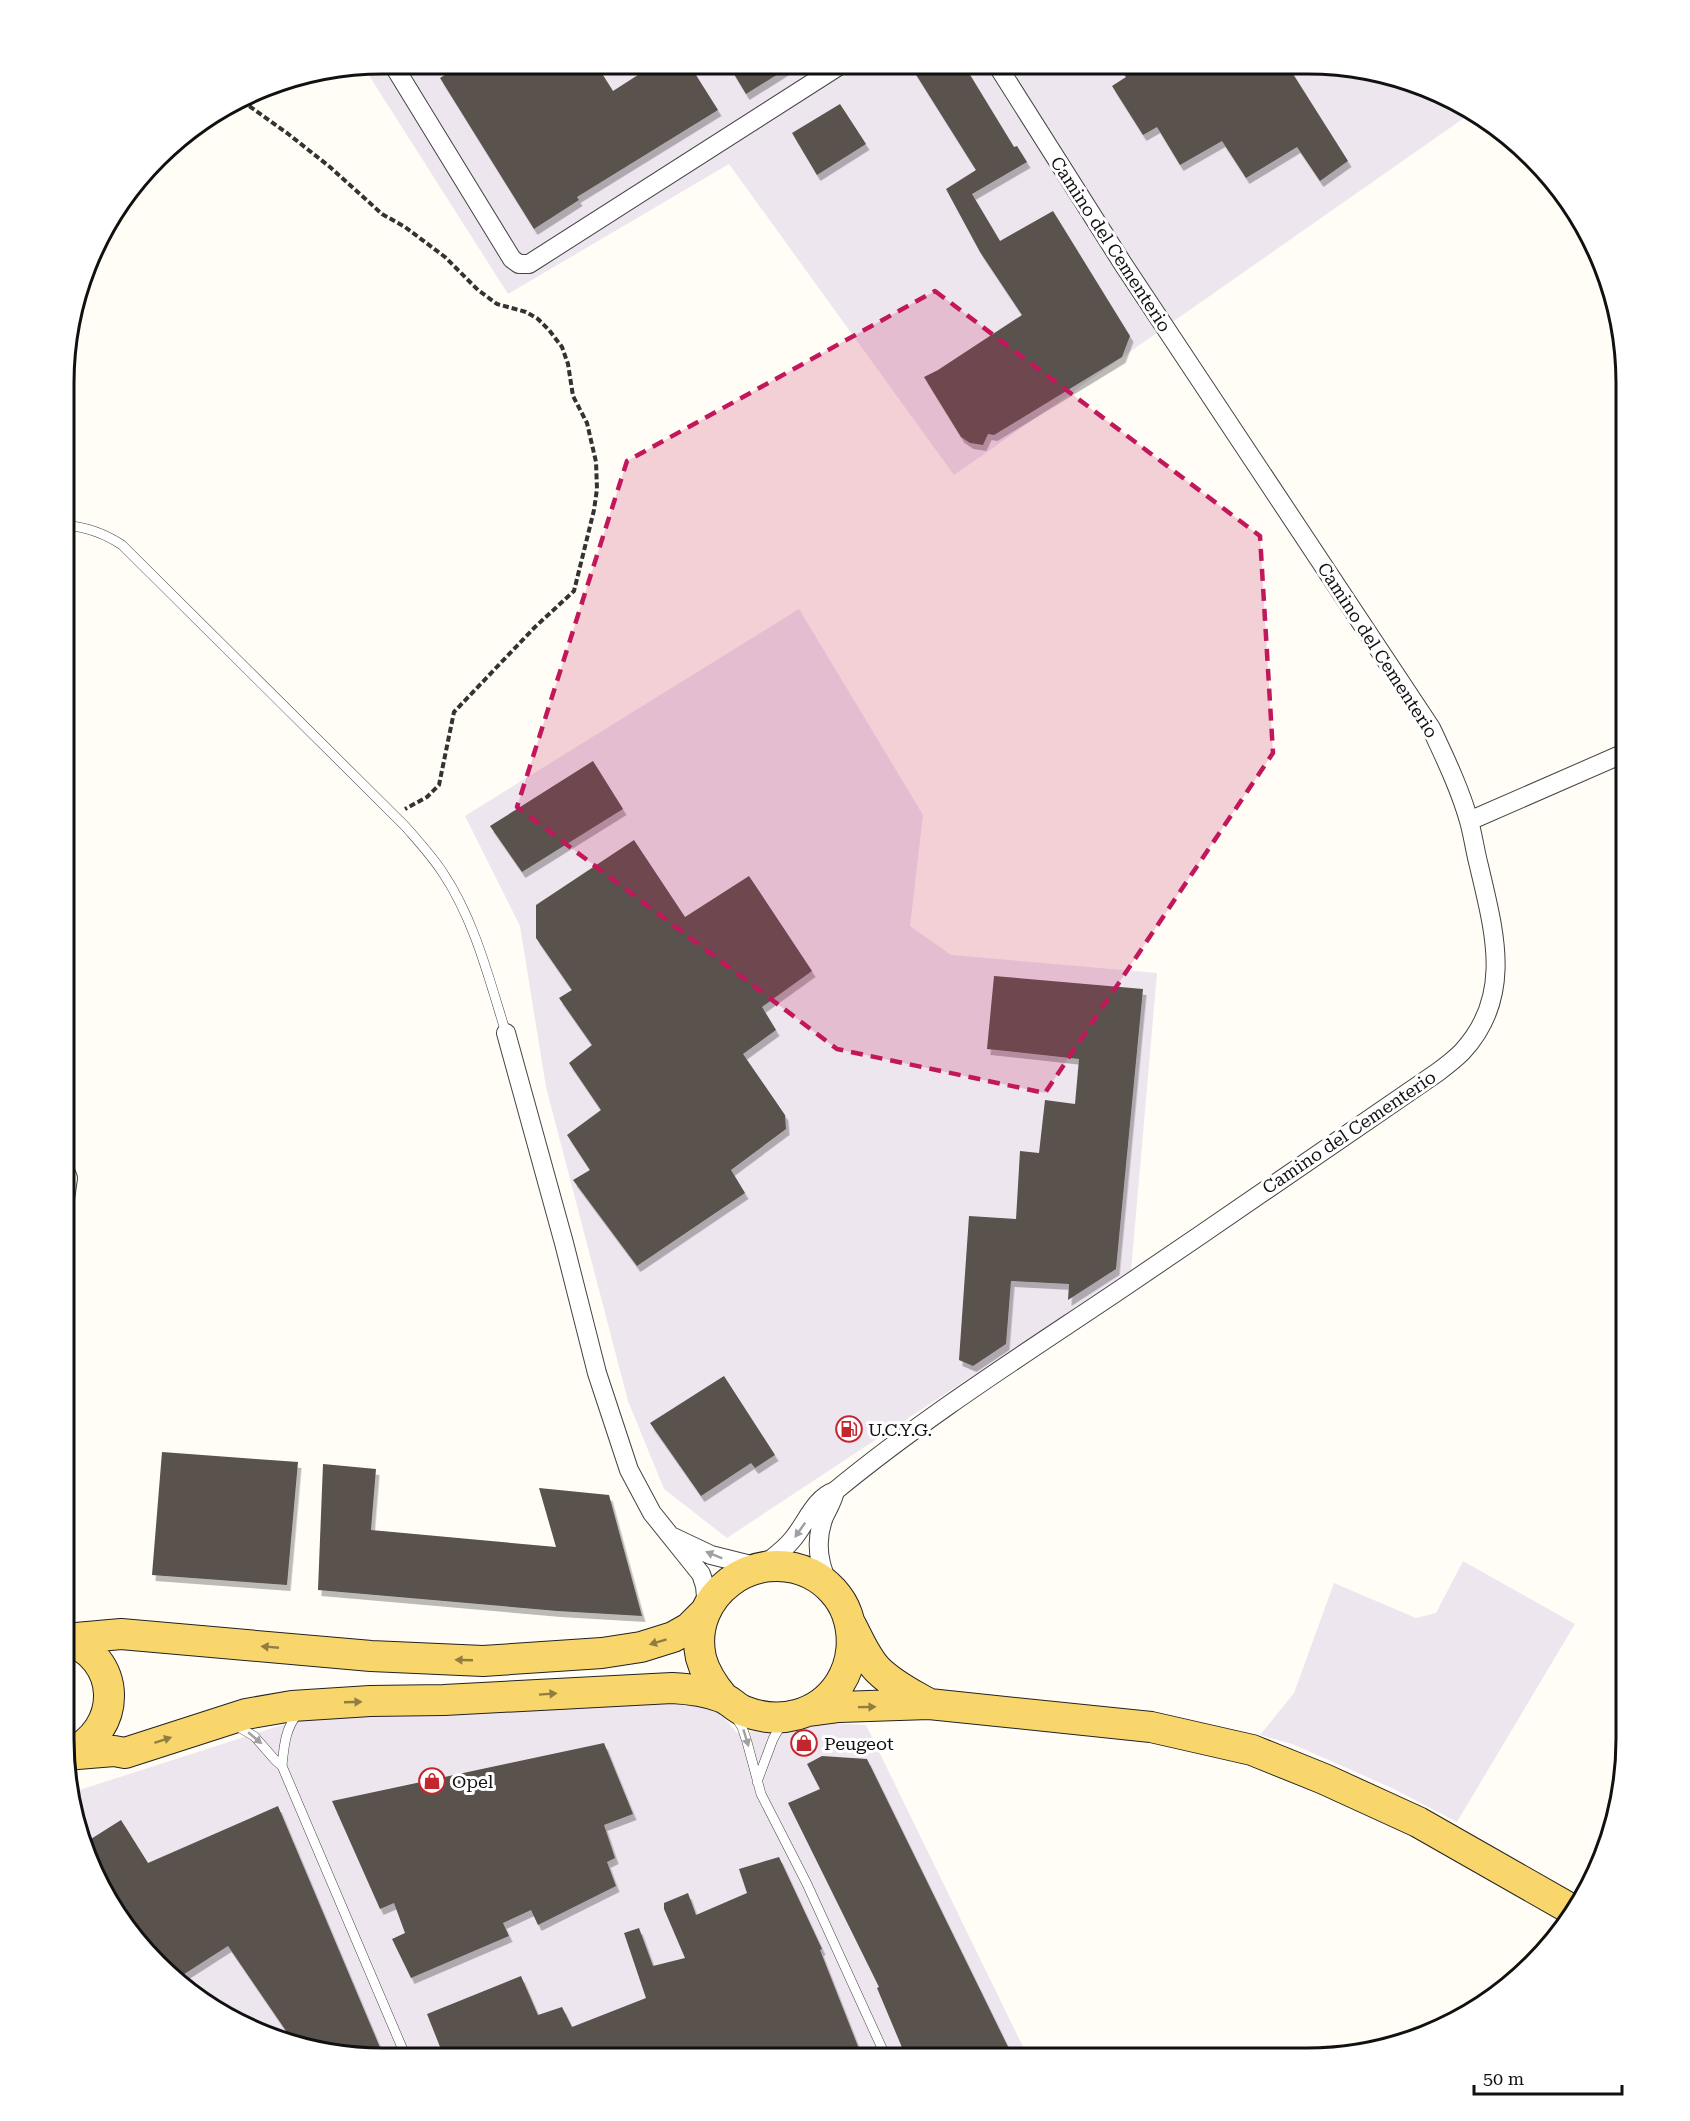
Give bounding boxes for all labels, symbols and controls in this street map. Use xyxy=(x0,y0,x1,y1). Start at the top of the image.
street label: Camino del Cementerio xyxy=(1046,152,1176,336)
street label: Camino del Cementerio xyxy=(1313,558,1443,742)
street label: Camino del Cementerio xyxy=(1258,1066,1440,1198)
fuel station icon: U.C.Y.G. xyxy=(834,1414,864,1444)
place label: U.C.Y.G. xyxy=(868,1419,932,1440)
one-way arrow xyxy=(794,1521,806,1537)
one-way arrow xyxy=(704,1550,722,1560)
one-way arrow xyxy=(649,1638,667,1647)
one-way arrow xyxy=(260,1642,279,1652)
one-way arrow xyxy=(455,1656,474,1665)
one-way arrow xyxy=(539,1690,558,1699)
one-way arrow xyxy=(344,1697,363,1706)
one-way arrow xyxy=(858,1702,877,1712)
shop icon: Peugeot xyxy=(789,1728,819,1758)
one-way arrow xyxy=(741,1729,751,1747)
one-way arrow xyxy=(247,1732,263,1745)
place label: Peugeot xyxy=(824,1733,894,1754)
one-way arrow xyxy=(154,1734,172,1744)
shop icon: Opel xyxy=(417,1766,447,1796)
place label: Opel xyxy=(452,1771,494,1792)
scale bar xyxy=(1474,2058,1622,2096)
text: 50 m xyxy=(1483,2068,1524,2089)

